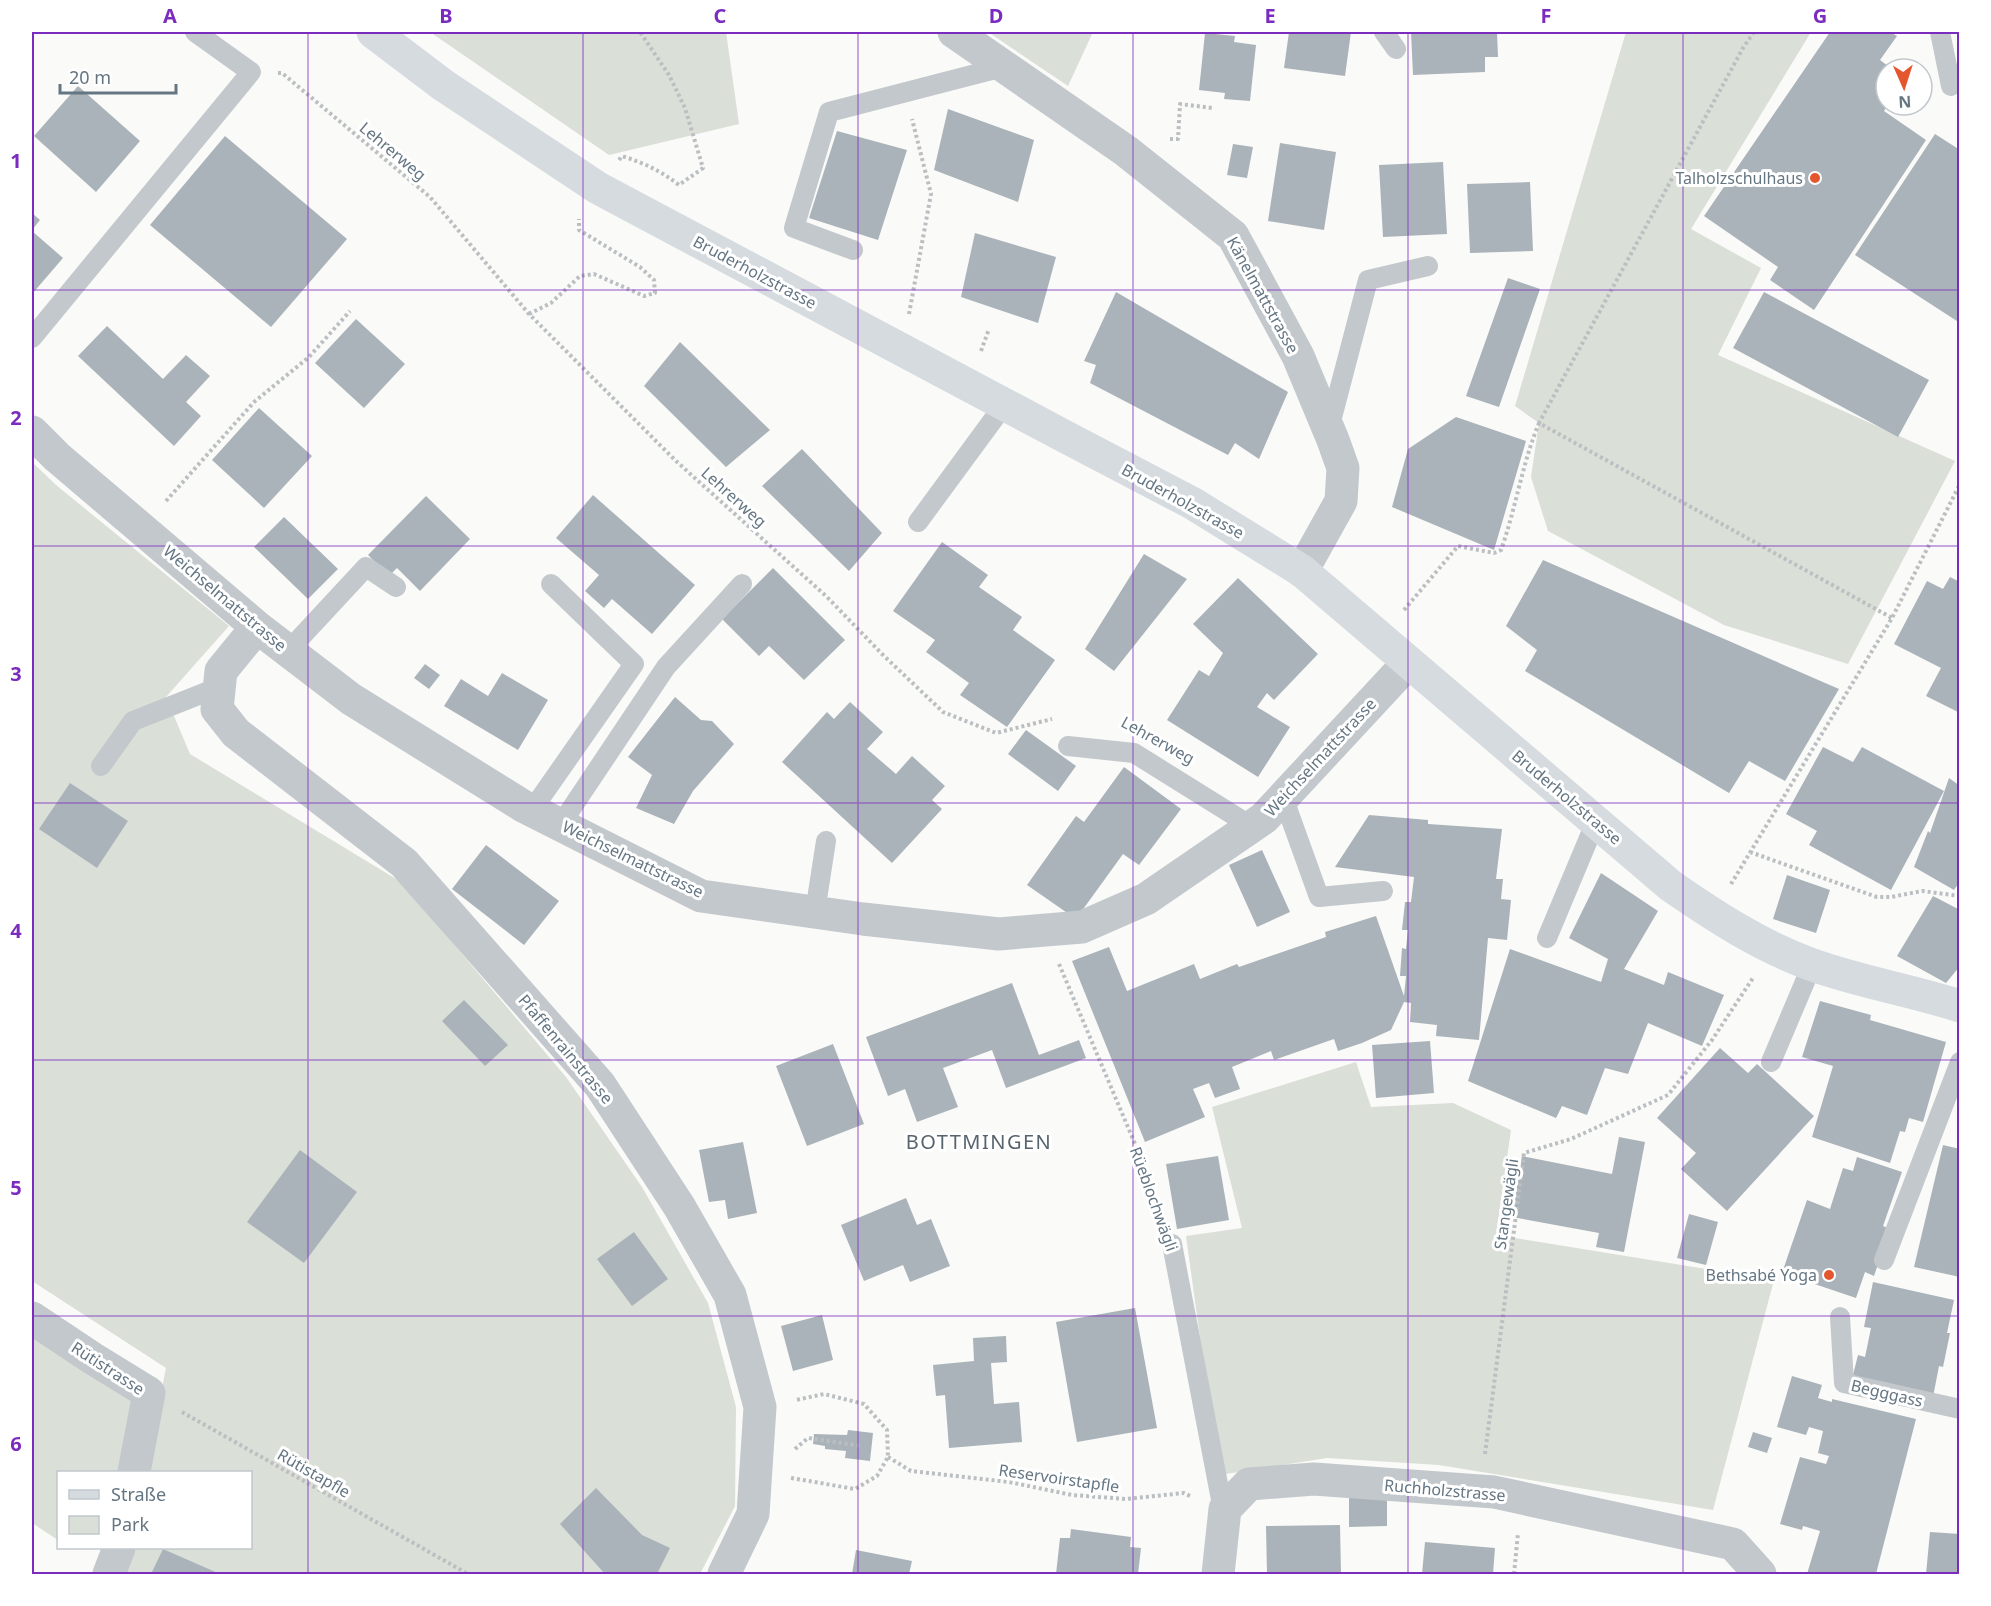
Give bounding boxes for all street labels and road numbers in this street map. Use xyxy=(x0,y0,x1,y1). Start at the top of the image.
street label: Lehrerweg xyxy=(355,117,431,185)
street label: Bruderholzstrasse xyxy=(690,230,820,314)
street label: Känelmattstrasse xyxy=(1222,233,1304,357)
street label: Bruderholzstrasse xyxy=(1118,458,1248,544)
street label: Lehrerweg xyxy=(697,462,771,532)
street label: Weichselmattstrasse xyxy=(159,540,291,656)
street label: Weichselmattstrasse xyxy=(1259,693,1381,821)
street label: Lehrerweg xyxy=(1117,711,1199,769)
street label: Bruderholzstrasse xyxy=(1508,745,1626,849)
street label: Weichselmattstrasse xyxy=(559,815,707,903)
street label: Pfaffenrainstrasse xyxy=(514,990,618,1108)
street label: Rüeblochwägli xyxy=(1125,1144,1183,1254)
street label: Stangewägli xyxy=(1489,1157,1523,1251)
street label: Rütistrasse xyxy=(67,1336,149,1400)
street label: Begggass xyxy=(1849,1374,1925,1412)
street label: Rütistapfle xyxy=(274,1443,354,1503)
street label: Reservoirstapfle xyxy=(997,1459,1121,1497)
street label: Ruchholzstrasse xyxy=(1383,1474,1507,1506)

